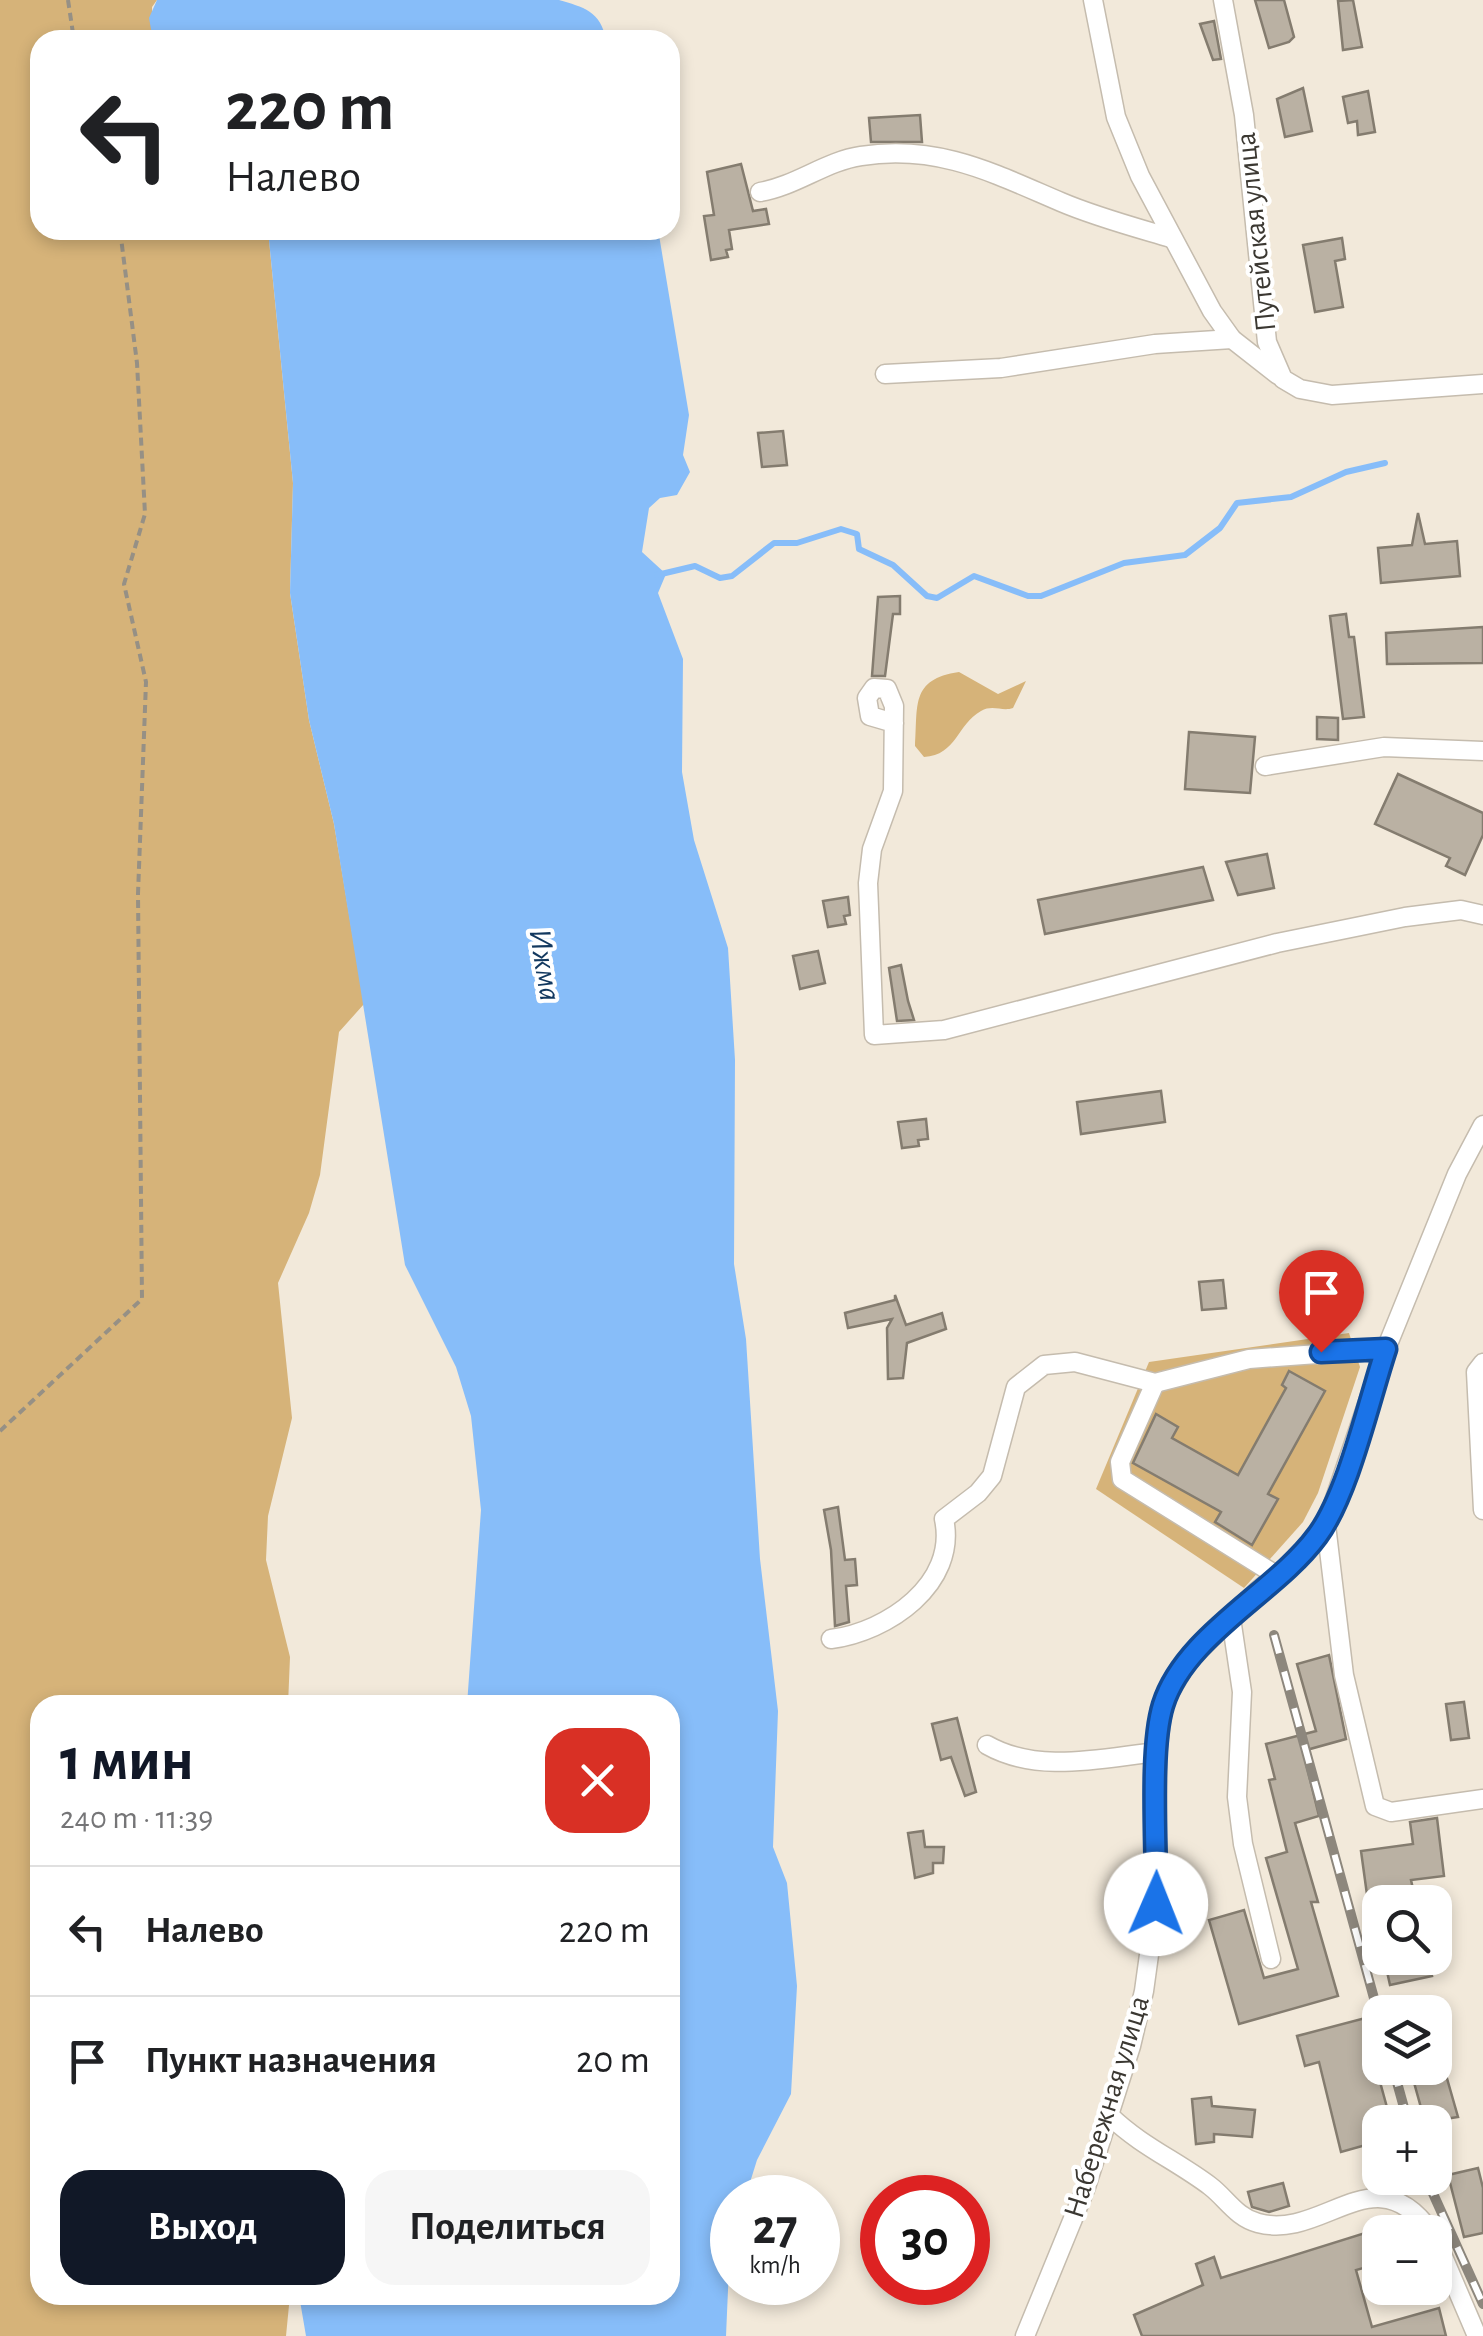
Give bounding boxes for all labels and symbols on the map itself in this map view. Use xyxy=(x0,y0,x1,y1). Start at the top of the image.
street label: Путейская улица xyxy=(1231,131,1281,333)
water label: Ижма xyxy=(524,927,566,1003)
pin xyxy=(1279,1250,1364,1353)
position arrow xyxy=(1104,1852,1208,1956)
street label: Набережная улица xyxy=(1059,1992,1155,2222)
speed limit sign: 30 xyxy=(860,2175,990,2305)

